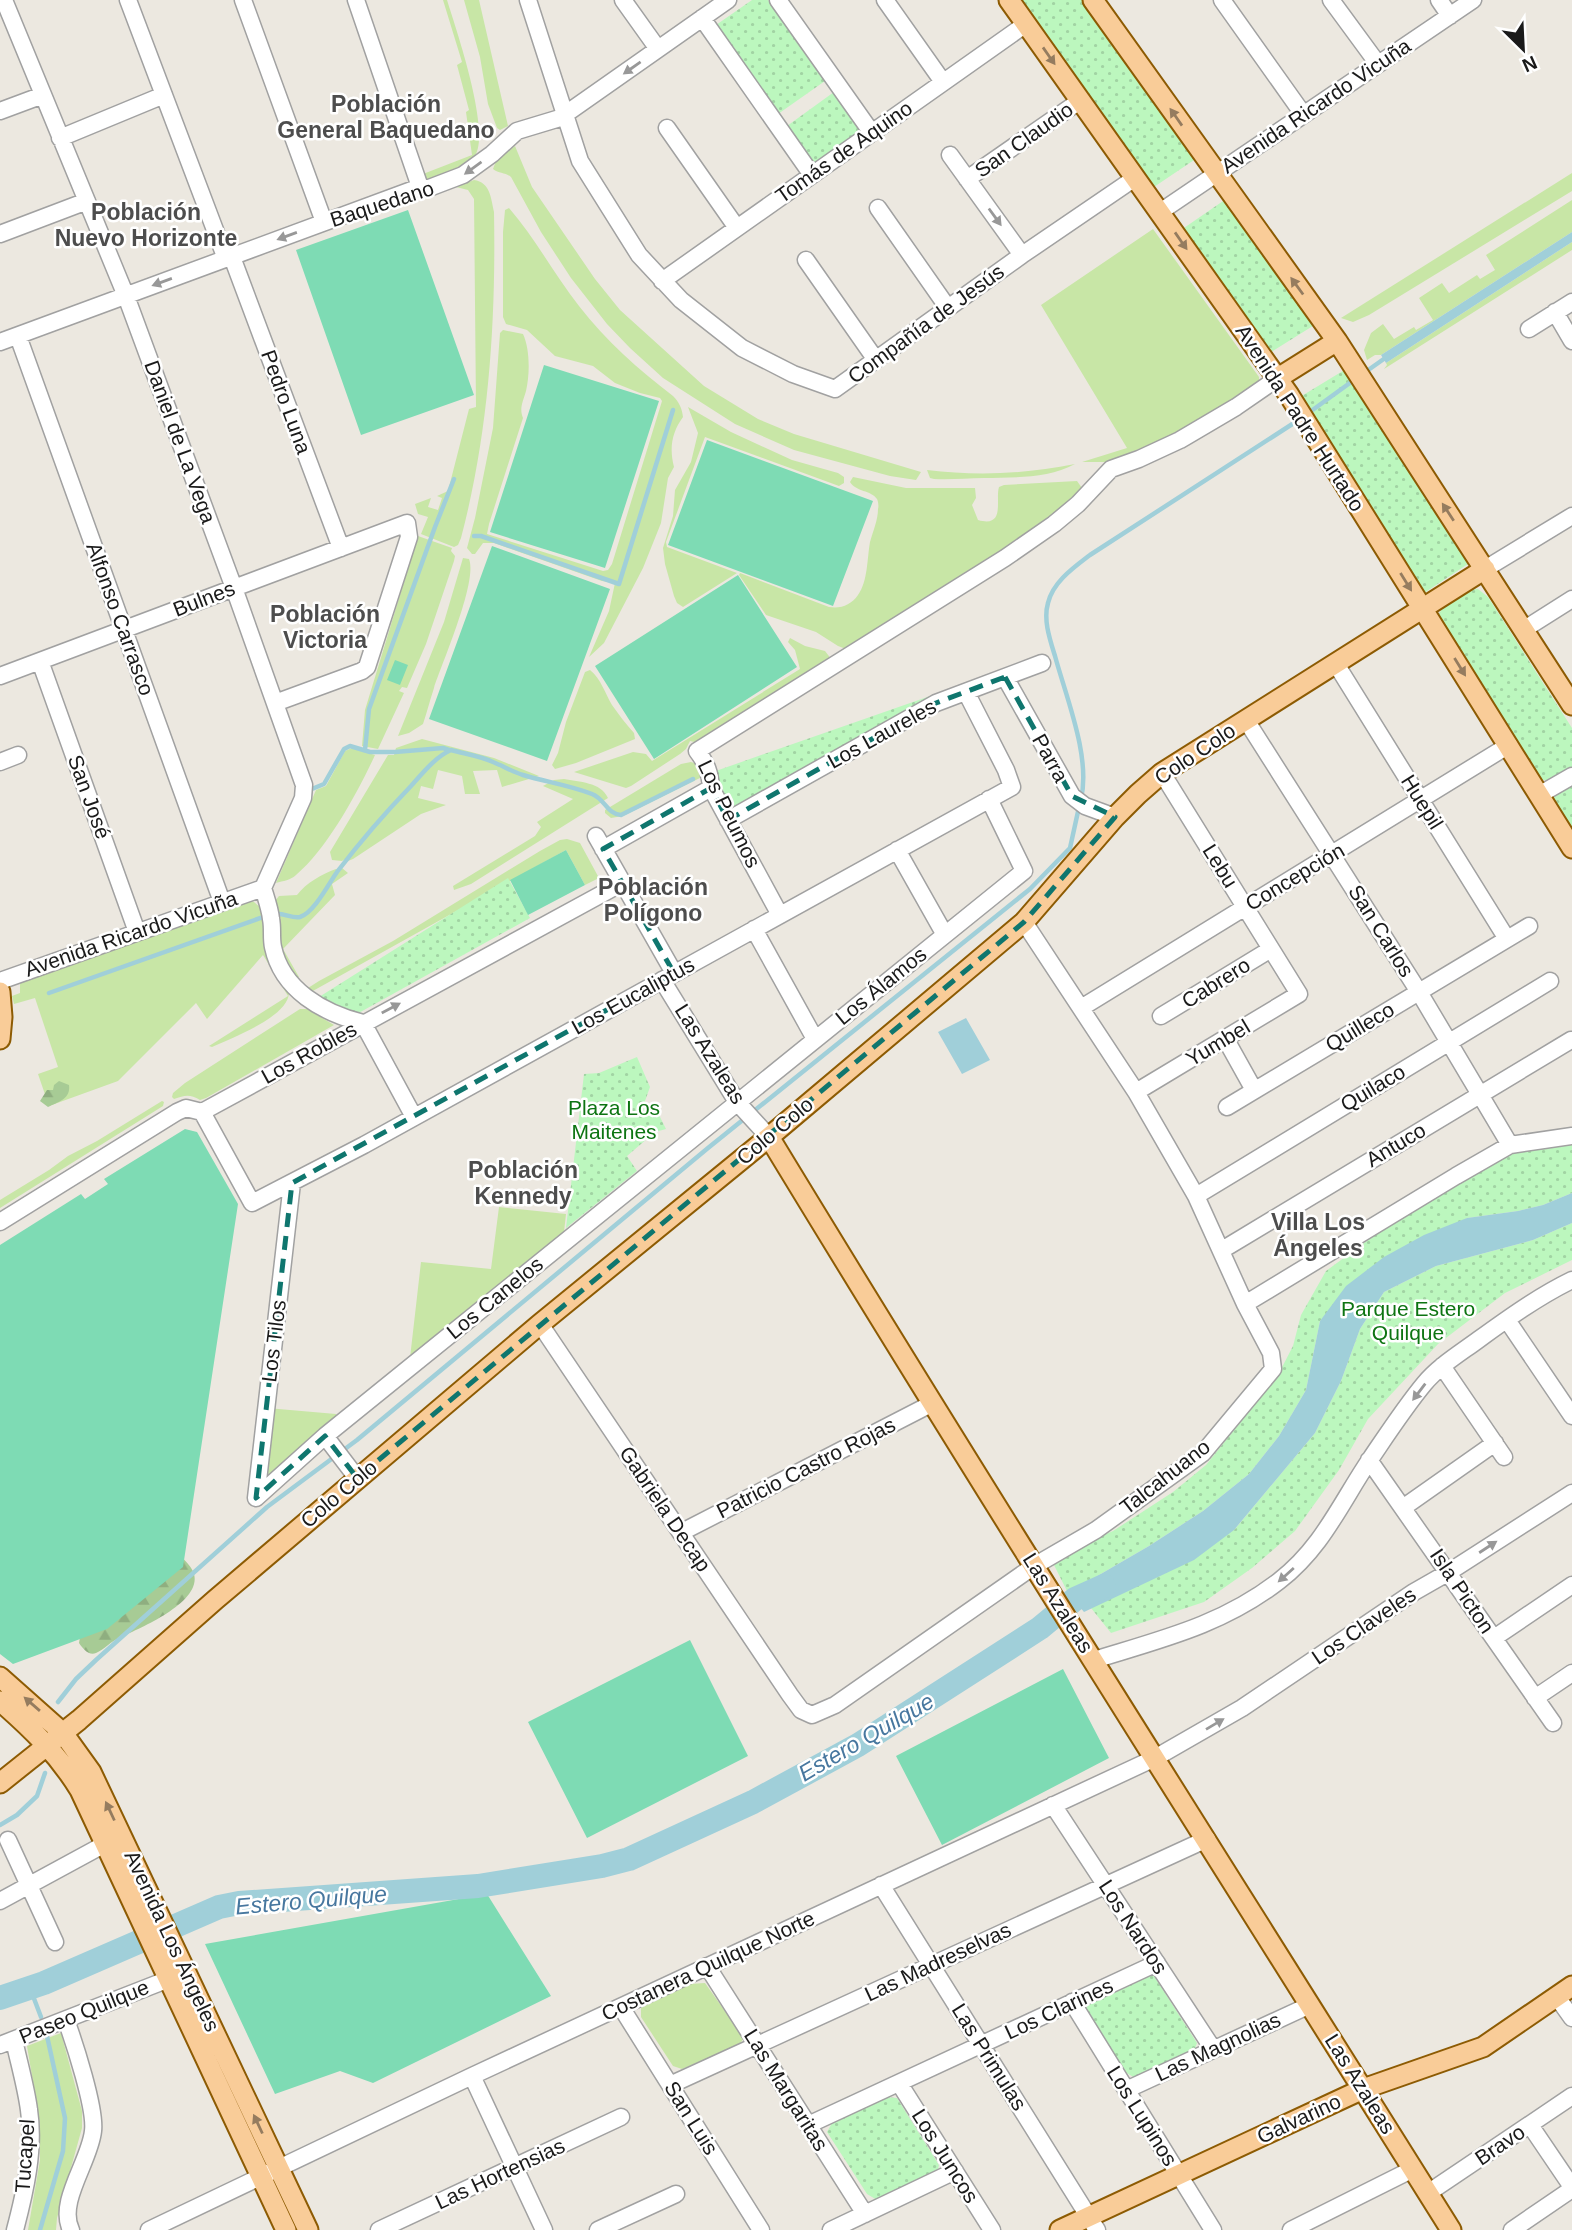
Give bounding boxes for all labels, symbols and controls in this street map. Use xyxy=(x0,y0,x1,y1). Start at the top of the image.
north arrow xyxy=(1488,14,1558,84)
street label: Avenida Ricardo Vicuña xyxy=(1217,33,1415,178)
one-way arrow xyxy=(1042,47,1056,65)
text: N xyxy=(1519,52,1540,76)
one-way arrow xyxy=(623,61,641,75)
district label: Población General Baquedano xyxy=(277,91,495,143)
street label: Tomás de Aquino xyxy=(771,96,916,207)
street label: San Claudio xyxy=(970,97,1077,182)
one-way arrow xyxy=(1170,108,1184,126)
one-way arrow xyxy=(464,161,482,175)
street label: Baquedano xyxy=(327,176,436,231)
district label: Población Nuevo Horizonte xyxy=(55,199,237,251)
one-way arrow xyxy=(987,208,1001,226)
one-way arrow xyxy=(277,231,298,242)
one-way arrow xyxy=(1174,232,1188,250)
street label: Compañía de Jesús xyxy=(843,259,1008,388)
one-way arrow xyxy=(152,277,173,288)
one-way arrow xyxy=(1290,277,1304,295)
street label: Avenida Padre Hurtado xyxy=(1231,320,1369,515)
street label: Pedro Luna xyxy=(257,347,316,457)
street label: Daniel de La Vega xyxy=(140,357,221,527)
one-way arrow xyxy=(1442,502,1455,522)
street label: Alfonso Carrasco xyxy=(82,539,159,698)
one-way arrow xyxy=(1400,573,1413,592)
street label: Bulnes xyxy=(170,576,238,621)
district label: Población Victoria xyxy=(270,601,380,653)
one-way arrow xyxy=(1453,658,1466,677)
street label: Los Laureles xyxy=(824,694,940,773)
street label: Colo Colo xyxy=(1150,718,1239,789)
street label: Parra xyxy=(1028,730,1073,786)
street label: San José xyxy=(64,752,115,842)
street label: Los Peumos xyxy=(694,756,765,871)
street label: Huepil xyxy=(1397,770,1448,833)
street label: Concepción xyxy=(1241,838,1348,915)
street label: Lebu xyxy=(1198,840,1243,892)
district label: Población Polígono xyxy=(598,874,708,926)
street label: San Carlos xyxy=(1344,881,1419,981)
street label: Avenida Ricardo Vicuña xyxy=(21,886,240,981)
street label: Los Álamos xyxy=(831,942,931,1029)
street label: Los Eucaliptus xyxy=(567,952,698,1039)
street label: Cabrero xyxy=(1177,953,1254,1012)
street label: Quilleco xyxy=(1321,997,1398,1056)
street label: Las Azaleas xyxy=(671,1000,750,1108)
one-way arrow xyxy=(381,1003,401,1015)
street label: Yumbel xyxy=(1182,1015,1254,1070)
street label: Los Robles xyxy=(257,1017,360,1088)
street label: Quilaco xyxy=(1336,1059,1409,1116)
street label: Colo Colo xyxy=(732,1092,817,1169)
park label: Plaza Los Maitenes xyxy=(568,1096,660,1143)
street label: Antuco xyxy=(1362,1118,1430,1171)
district label: Población Kennedy xyxy=(468,1157,578,1209)
district label: Villa Los Ángeles xyxy=(1271,1209,1365,1261)
street label: Los Canelos xyxy=(442,1252,547,1343)
park label: Parque Estero Quilque xyxy=(1341,1297,1475,1344)
street label: Los Tilos xyxy=(257,1298,290,1383)
one-way arrow xyxy=(1412,1383,1426,1401)
street label: Patricio Castro Rojas xyxy=(713,1413,899,1523)
street label: Talcahuano xyxy=(1115,1434,1214,1519)
street label: Gabriela Decap xyxy=(615,1442,716,1576)
street label: Colo Colo xyxy=(296,1455,381,1532)
one-way arrow xyxy=(1478,1541,1498,1554)
street label: Isla Picton xyxy=(1426,1544,1499,1637)
street label: Las Azaleas xyxy=(1019,1549,1098,1657)
one-way arrow xyxy=(1277,1567,1295,1583)
street label: Los Claveles xyxy=(1307,1582,1420,1669)
water label: Estero Quilque xyxy=(794,1688,938,1786)
one-way arrow xyxy=(23,1696,41,1712)
one-way arrow xyxy=(1205,1718,1224,1731)
one-way arrow xyxy=(105,1801,116,1821)
street label: Avenida Los Ángeles xyxy=(120,1847,224,2035)
street label: Los Nardos xyxy=(1095,1875,1172,1978)
water label: Estero Quilque xyxy=(234,1880,388,1920)
street label: Costanera Quilque Norte xyxy=(598,1906,818,2025)
street label: Las Madreselvas xyxy=(861,1918,1015,2006)
street label: Los Clarines xyxy=(1001,1973,1117,2044)
street label: Paseo Quilque xyxy=(16,1975,152,2048)
street label: Las Primulas xyxy=(948,1999,1031,2114)
street label: Las Magnolias xyxy=(1152,2008,1284,2086)
street label: Las Margaritas xyxy=(740,2025,833,2155)
street label: Las Azaleas xyxy=(1321,2030,1400,2138)
street label: Los Lupinos xyxy=(1103,2062,1182,2170)
street label: San Luis xyxy=(660,2077,723,2158)
street label: Galvarino xyxy=(1253,2089,1344,2148)
street label: Los Juncos xyxy=(908,2105,983,2207)
one-way arrow xyxy=(252,2114,264,2134)
street label: Tucapel xyxy=(10,2118,39,2194)
street label: Bravo xyxy=(1471,2120,1529,2169)
street label: Las Hortensias xyxy=(431,2134,568,2214)

